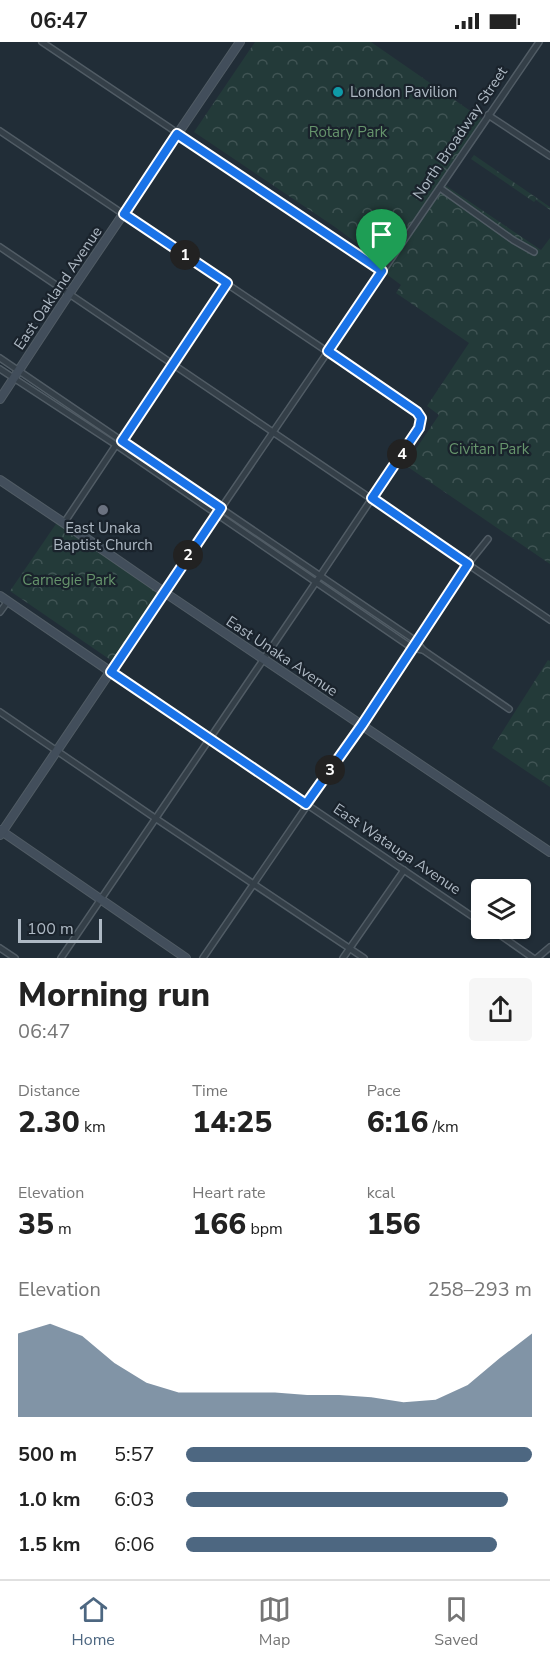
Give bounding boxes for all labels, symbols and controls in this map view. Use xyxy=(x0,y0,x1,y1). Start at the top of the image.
text: 06:47 xyxy=(30,6,88,36)
street label: North Broadway Street xyxy=(408,62,512,203)
place label: London Pavilion xyxy=(350,82,457,102)
marker: London Pavilion xyxy=(331,85,345,99)
park label: Rotary Park xyxy=(309,122,388,142)
pin xyxy=(356,209,407,271)
icon: arrive xyxy=(365,218,398,251)
street label: East Oakland Avenue xyxy=(9,223,107,353)
pin: 1 xyxy=(170,240,200,270)
text: 1 xyxy=(180,244,190,266)
pin: 4 xyxy=(387,439,417,469)
park label: Civitan Park xyxy=(449,439,530,459)
text: 4 xyxy=(397,443,407,465)
marker: East Unaka Baptist Church xyxy=(96,503,110,517)
place label: East Unaka Baptist Church xyxy=(53,518,153,555)
pin: 2 xyxy=(173,540,203,570)
text: 2 xyxy=(183,544,193,566)
park label: Carnegie Park xyxy=(22,570,116,590)
street label: East Unaka Avenue xyxy=(222,611,342,701)
pin: 3 xyxy=(315,755,345,785)
text: 3 xyxy=(325,759,335,781)
street label: East Watauga Avenue xyxy=(329,799,465,899)
map controls xyxy=(471,879,531,939)
button: layers xyxy=(471,879,531,939)
scale bar xyxy=(18,916,102,944)
text: 100 m xyxy=(27,918,74,940)
text: Morning run xyxy=(18,973,210,1018)
button: share xyxy=(469,978,532,1041)
text: 06:47 xyxy=(18,1018,71,1045)
text: Distance xyxy=(18,1080,80,1102)
text: Time xyxy=(192,1080,228,1102)
text: Pace xyxy=(367,1080,401,1102)
text: 2.30 xyxy=(18,1102,80,1143)
text: 14:25 xyxy=(192,1102,272,1143)
text: 6:16 xyxy=(367,1102,428,1143)
text: km xyxy=(80,1116,106,1138)
text: /km xyxy=(428,1116,459,1138)
text: Elevation xyxy=(18,1182,84,1204)
text: Heart rate xyxy=(192,1182,266,1204)
text: kcal xyxy=(367,1182,395,1204)
text: 35 xyxy=(18,1204,54,1245)
text: 166 xyxy=(192,1204,246,1245)
text: 156 xyxy=(367,1204,421,1245)
text: m xyxy=(54,1218,72,1240)
text: bpm xyxy=(246,1218,283,1240)
text: Elevation xyxy=(18,1276,101,1303)
text: 258–293 m xyxy=(428,1276,532,1303)
text: 500 m xyxy=(18,1441,77,1468)
text: 5:57 xyxy=(114,1441,155,1468)
text: 1.0 km xyxy=(18,1486,81,1513)
text: 6:03 xyxy=(114,1486,155,1513)
text: 1.5 km xyxy=(18,1531,81,1558)
text: 6:06 xyxy=(114,1531,155,1558)
tab: Home xyxy=(72,1593,115,1651)
tab: Map xyxy=(258,1593,291,1651)
tab: Saved xyxy=(434,1593,478,1651)

